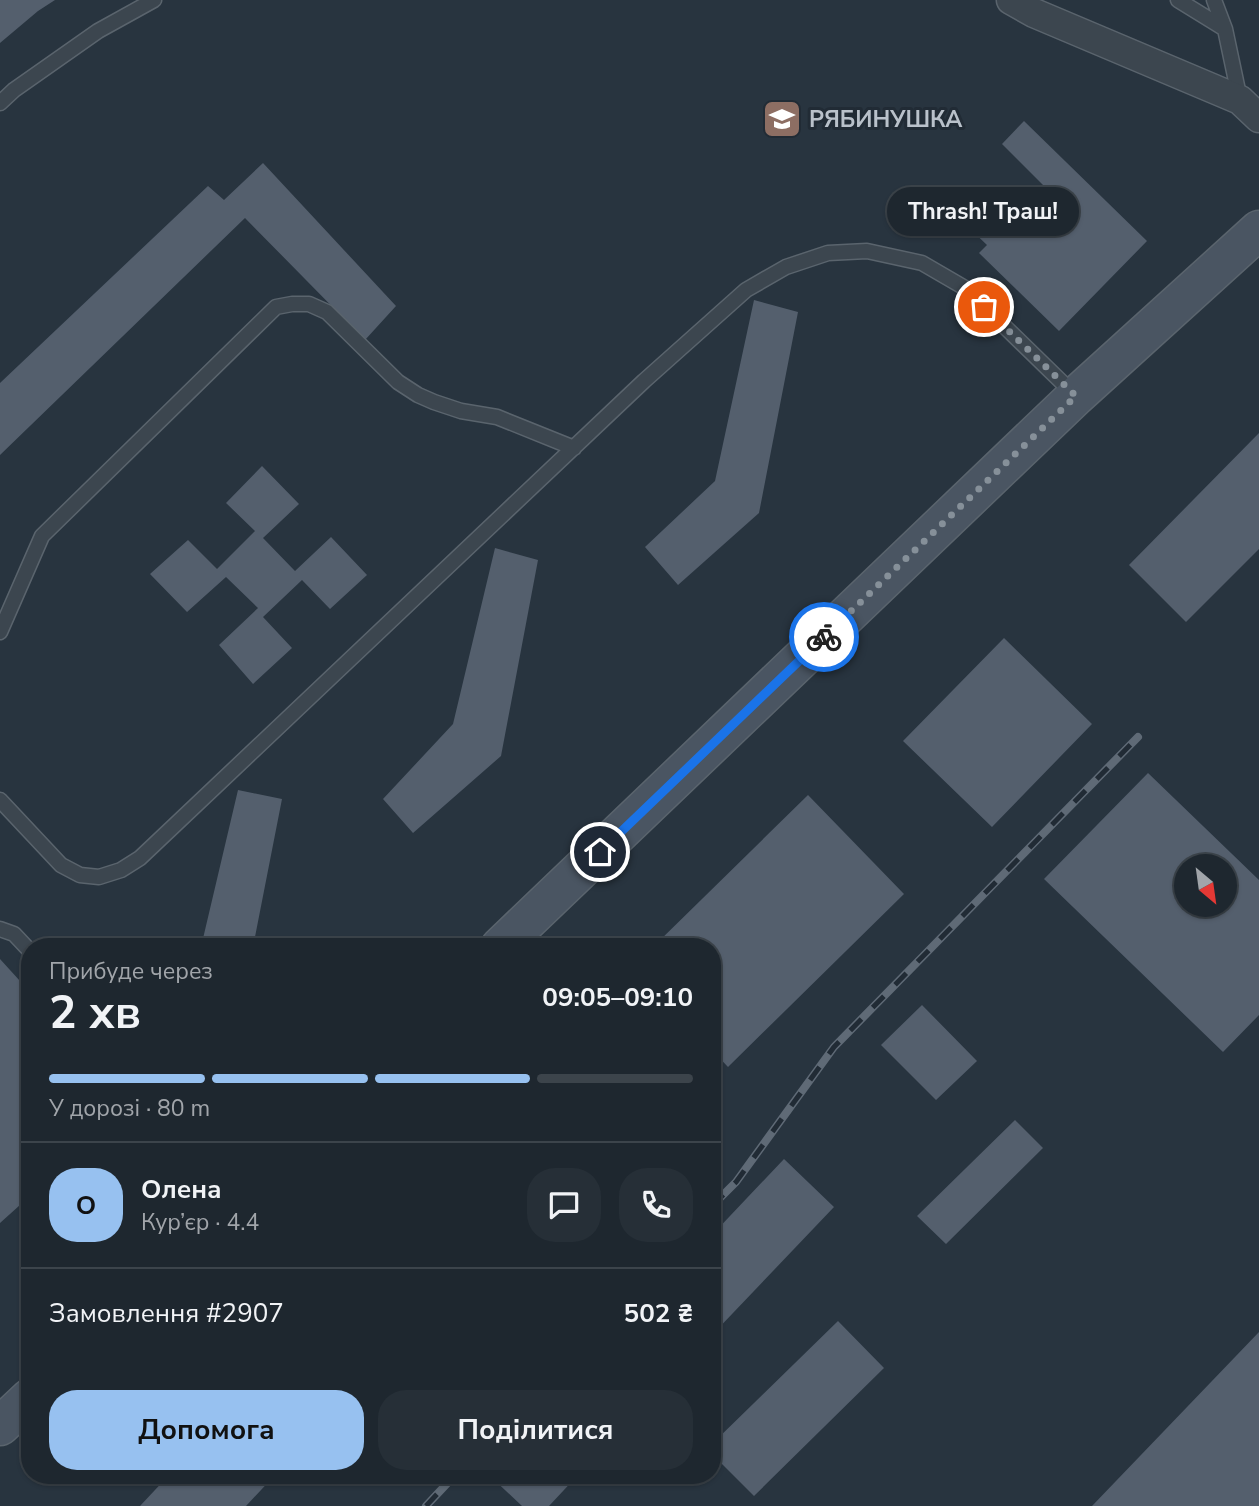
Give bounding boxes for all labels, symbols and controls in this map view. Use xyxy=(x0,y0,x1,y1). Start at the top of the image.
school or university icon: РЯБИНУШКА xyxy=(761,98,803,140)
place label: РЯБИНУШКА xyxy=(809,104,963,135)
callout: Thrash! Траш! xyxy=(888,188,1080,237)
text: Thrash! Траш! xyxy=(908,196,1058,227)
pin xyxy=(954,277,1014,337)
icon: bag xyxy=(965,288,1003,326)
courier xyxy=(789,602,859,672)
icon: bike xyxy=(805,618,843,656)
pin xyxy=(570,822,630,882)
icon: home xyxy=(581,833,619,871)
north arrow xyxy=(1174,854,1237,917)
map controls xyxy=(1174,854,1237,917)
text: Прибуде через xyxy=(49,956,213,987)
text: 09:05–09:10 xyxy=(542,980,693,1015)
text: 2 хв xyxy=(49,981,141,1044)
text: У дорозі · 80 m xyxy=(49,1093,210,1124)
button: chat xyxy=(527,1168,601,1242)
button: phone xyxy=(619,1168,693,1242)
text: Олена xyxy=(141,1172,222,1207)
text: О xyxy=(76,1188,96,1223)
text: Кур’єр · 4.4 xyxy=(141,1207,259,1238)
text: Замовлення #2907 xyxy=(49,1296,284,1331)
text: 502 ₴ xyxy=(624,1296,693,1331)
button: Допомога xyxy=(49,1390,364,1470)
button: Поділитися xyxy=(378,1390,693,1470)

